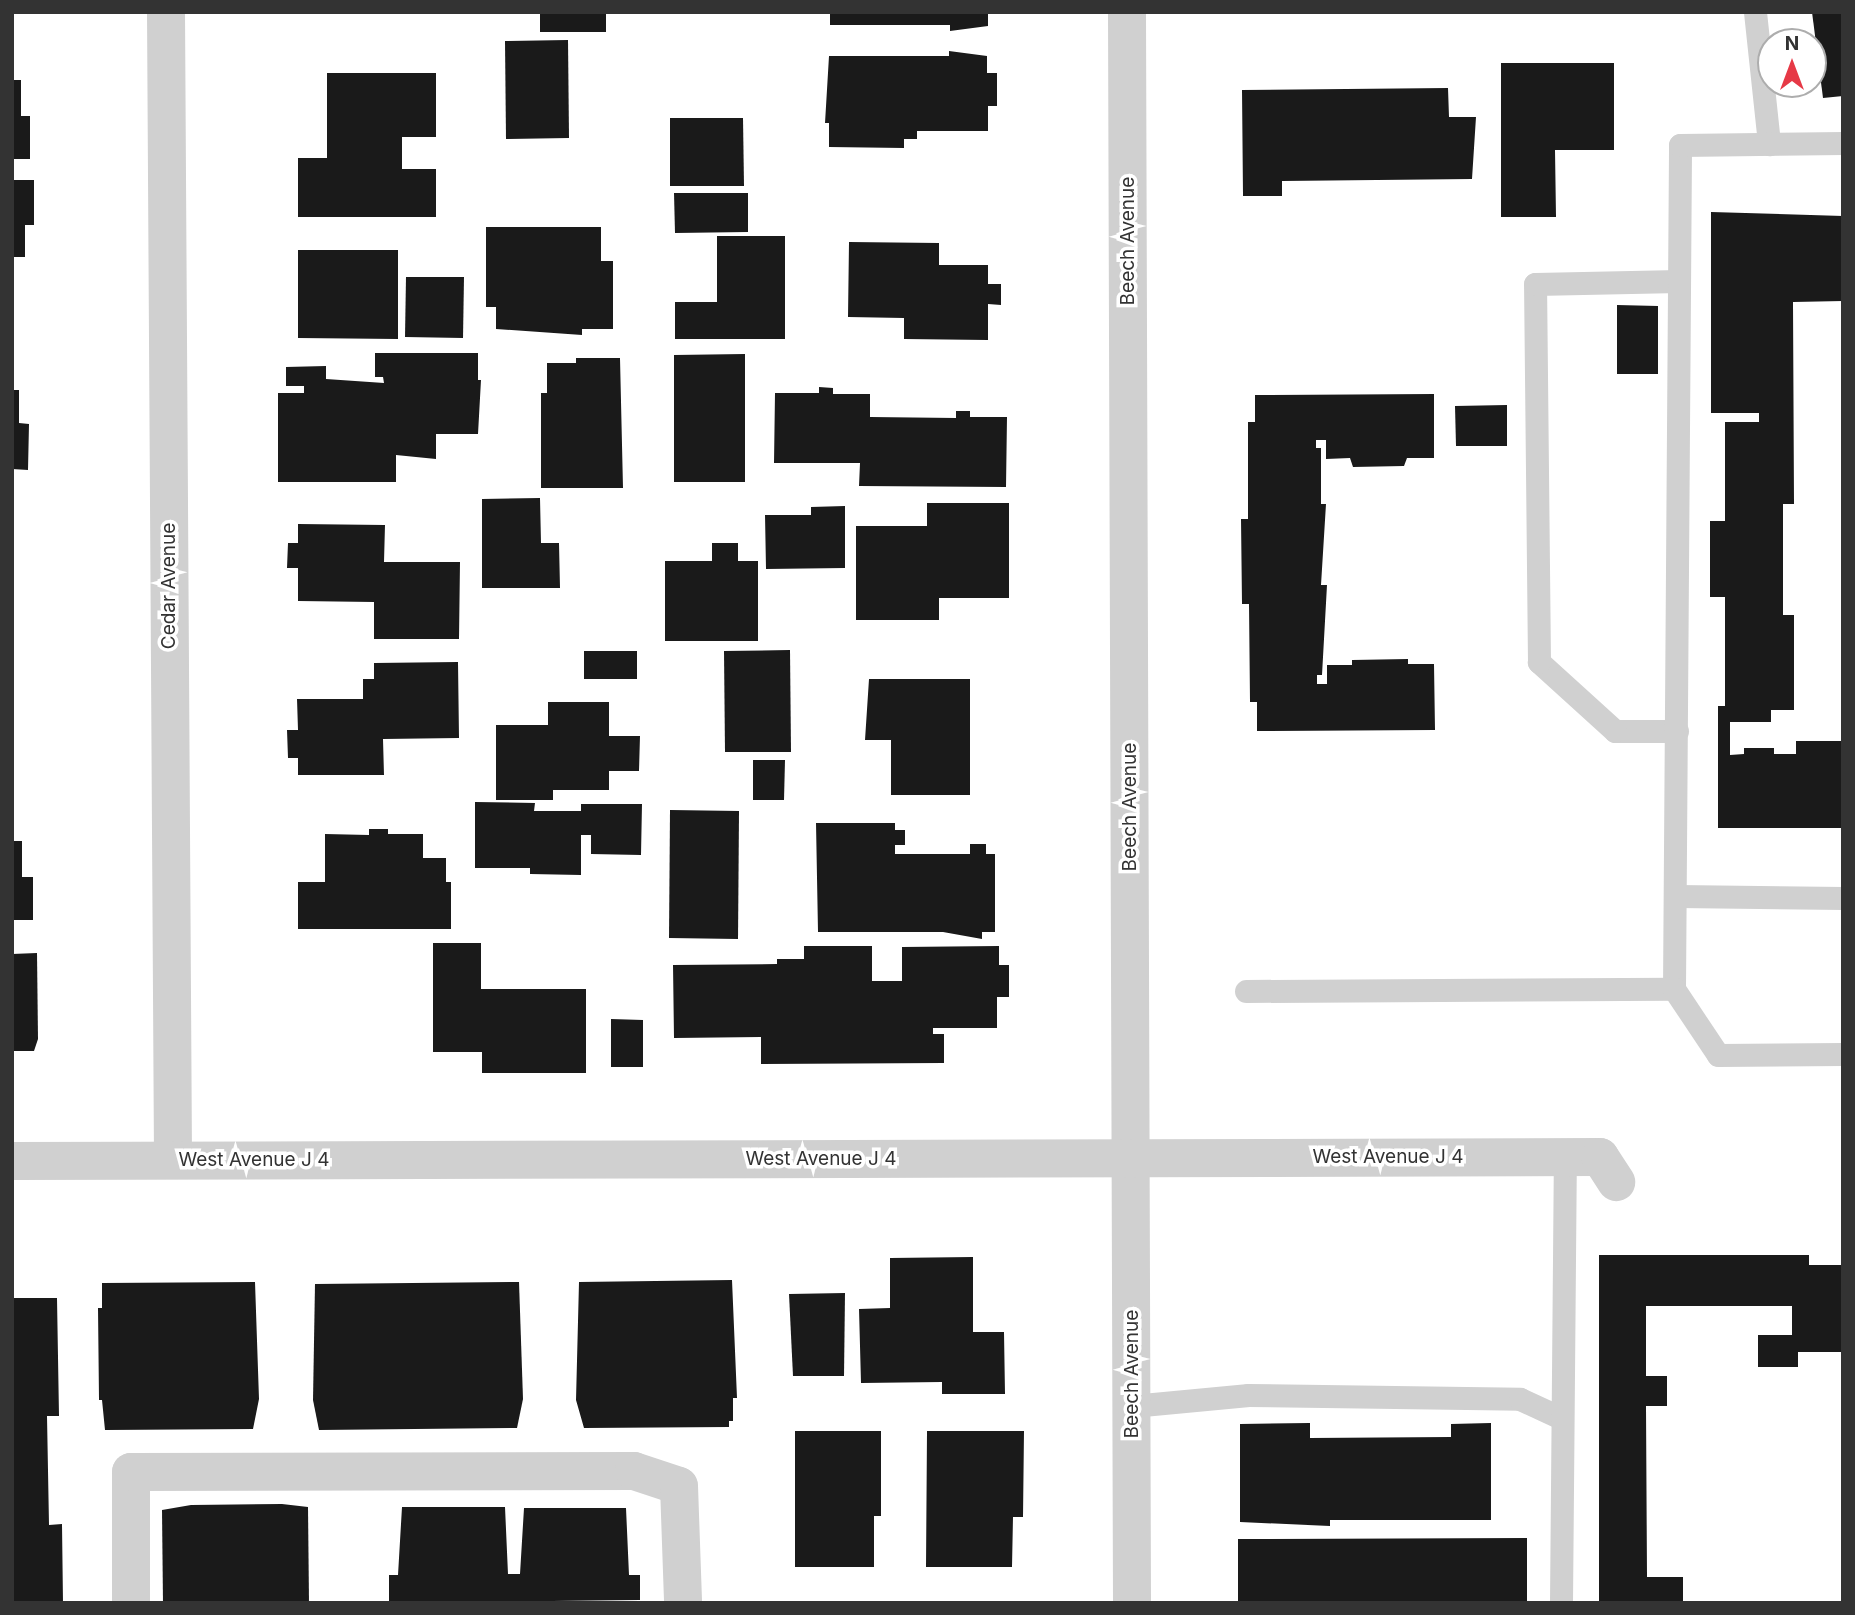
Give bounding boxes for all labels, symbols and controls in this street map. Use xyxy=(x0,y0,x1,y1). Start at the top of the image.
north arrow xyxy=(1757,28,1827,98)
text: N xyxy=(1785,32,1799,55)
street label: Beech Avenue xyxy=(1117,177,1139,305)
street label: Cedar Avenue xyxy=(158,523,180,649)
street label: Beech Avenue xyxy=(1119,743,1141,871)
street label: West Avenue J 4 xyxy=(1313,1146,1463,1168)
street label: West Avenue J 4 xyxy=(746,1148,896,1170)
street label: West Avenue J 4 xyxy=(179,1149,329,1171)
street label: Beech Avenue xyxy=(1121,1310,1143,1438)

